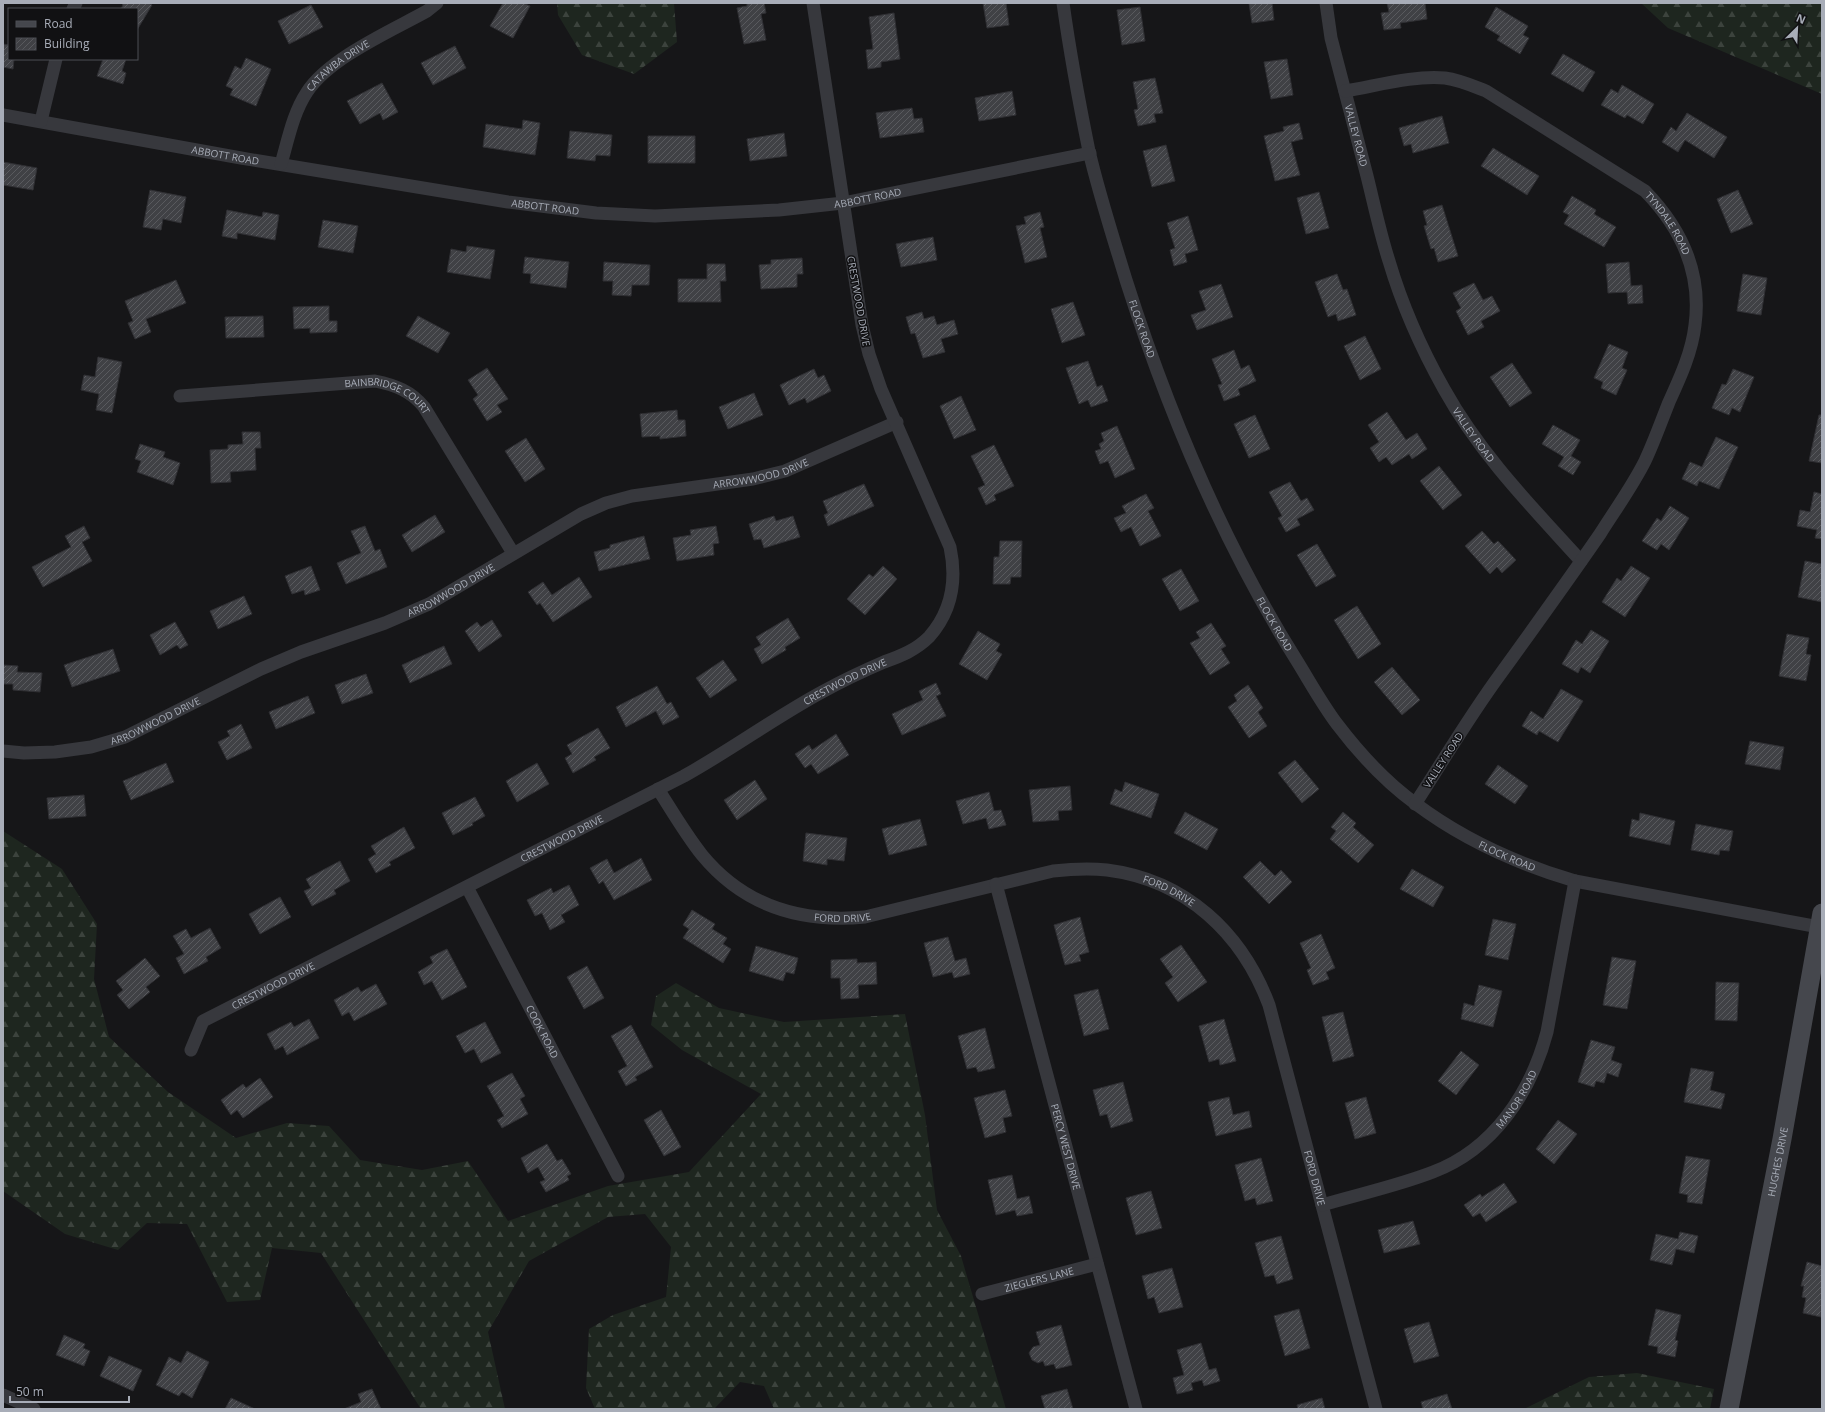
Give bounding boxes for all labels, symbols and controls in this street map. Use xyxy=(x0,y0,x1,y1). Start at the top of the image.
legend xyxy=(8,8,138,60)
north arrow xyxy=(1777,8,1817,48)
text: N xyxy=(1794,10,1808,27)
text: Road xyxy=(44,15,73,32)
text: Building xyxy=(44,35,90,52)
street label: CATAWBA DRIVE xyxy=(303,36,372,94)
street label: VALLEY ROAD xyxy=(1342,103,1371,168)
street label: ABBOTT ROAD xyxy=(191,142,260,168)
street label: ABBOTT ROAD xyxy=(833,184,903,211)
street label: TYNDALE ROAD xyxy=(1642,189,1694,257)
street label: ABBOTT ROAD xyxy=(511,195,580,218)
street label: CRESTWOOD DRIVE xyxy=(844,255,874,347)
street label: FLOCK ROAD xyxy=(1126,298,1159,360)
street label: BAINBRIDGE COURT xyxy=(344,374,434,417)
street label: VALLEY ROAD xyxy=(1450,405,1498,465)
street label: ARROWWOOD DRIVE xyxy=(712,455,811,492)
street label: ARROWWOOD DRIVE xyxy=(405,560,497,620)
street label: FLOCK ROAD xyxy=(1254,594,1296,654)
street label: CRESTWOOD DRIVE xyxy=(801,655,889,708)
street label: ARROWWOOD DRIVE xyxy=(109,694,203,748)
street label: VALLEY ROAD xyxy=(1420,729,1466,791)
street label: CRESTWOOD DRIVE xyxy=(518,811,606,865)
street label: FLOCK ROAD xyxy=(1476,837,1538,874)
street label: FORD DRIVE xyxy=(1141,872,1198,909)
street label: FORD DRIVE xyxy=(813,909,872,925)
street label: CRESTWOOD DRIVE xyxy=(229,958,317,1012)
street label: COOK ROAD xyxy=(523,1002,562,1060)
street label: MANOR ROAD xyxy=(1492,1068,1540,1131)
street label: PERCY WEST DRIVE xyxy=(1048,1102,1084,1191)
street label: HUGHES DRIVE xyxy=(1764,1126,1791,1198)
street label: FORD DRIVE xyxy=(1301,1149,1329,1207)
street label: ZIEGLERS LANE xyxy=(1003,1263,1075,1295)
scale bar xyxy=(10,1378,129,1404)
text: 50 m xyxy=(16,1383,44,1400)

